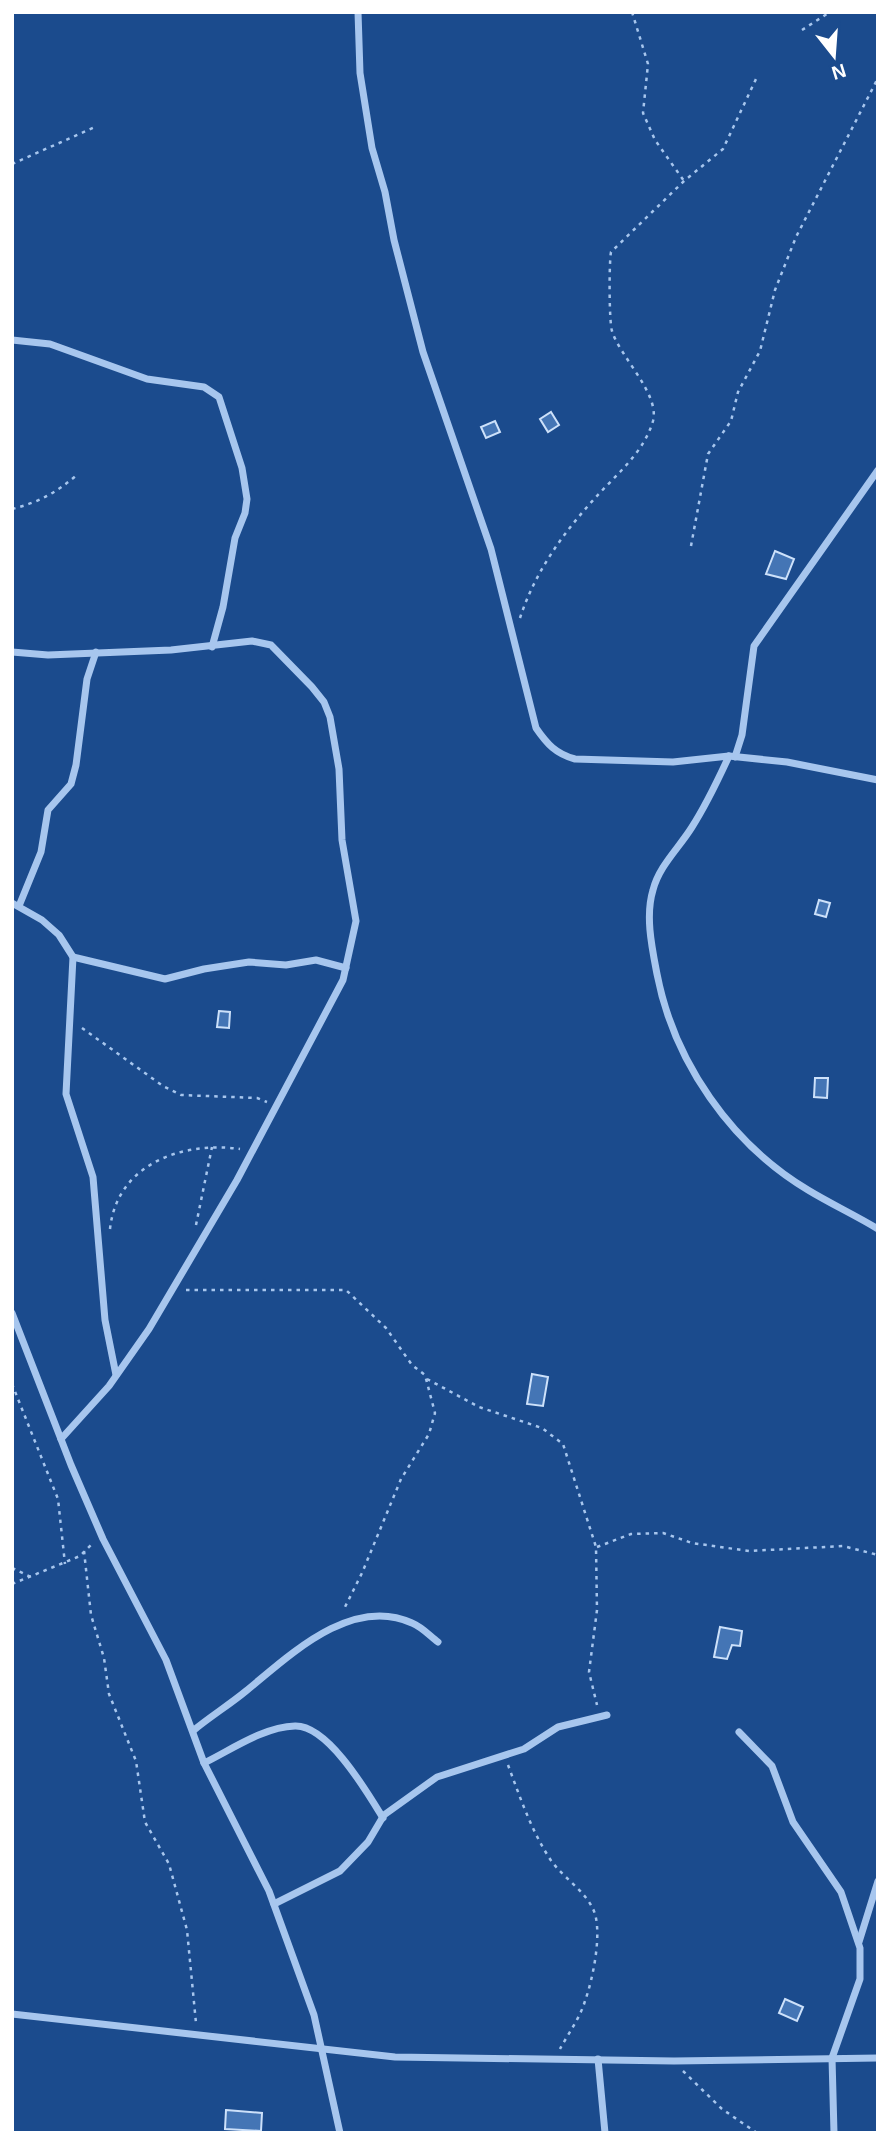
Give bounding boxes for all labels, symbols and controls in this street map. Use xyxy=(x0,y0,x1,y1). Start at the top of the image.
north arrow xyxy=(799,21,869,91)
text: N xyxy=(829,60,848,84)

